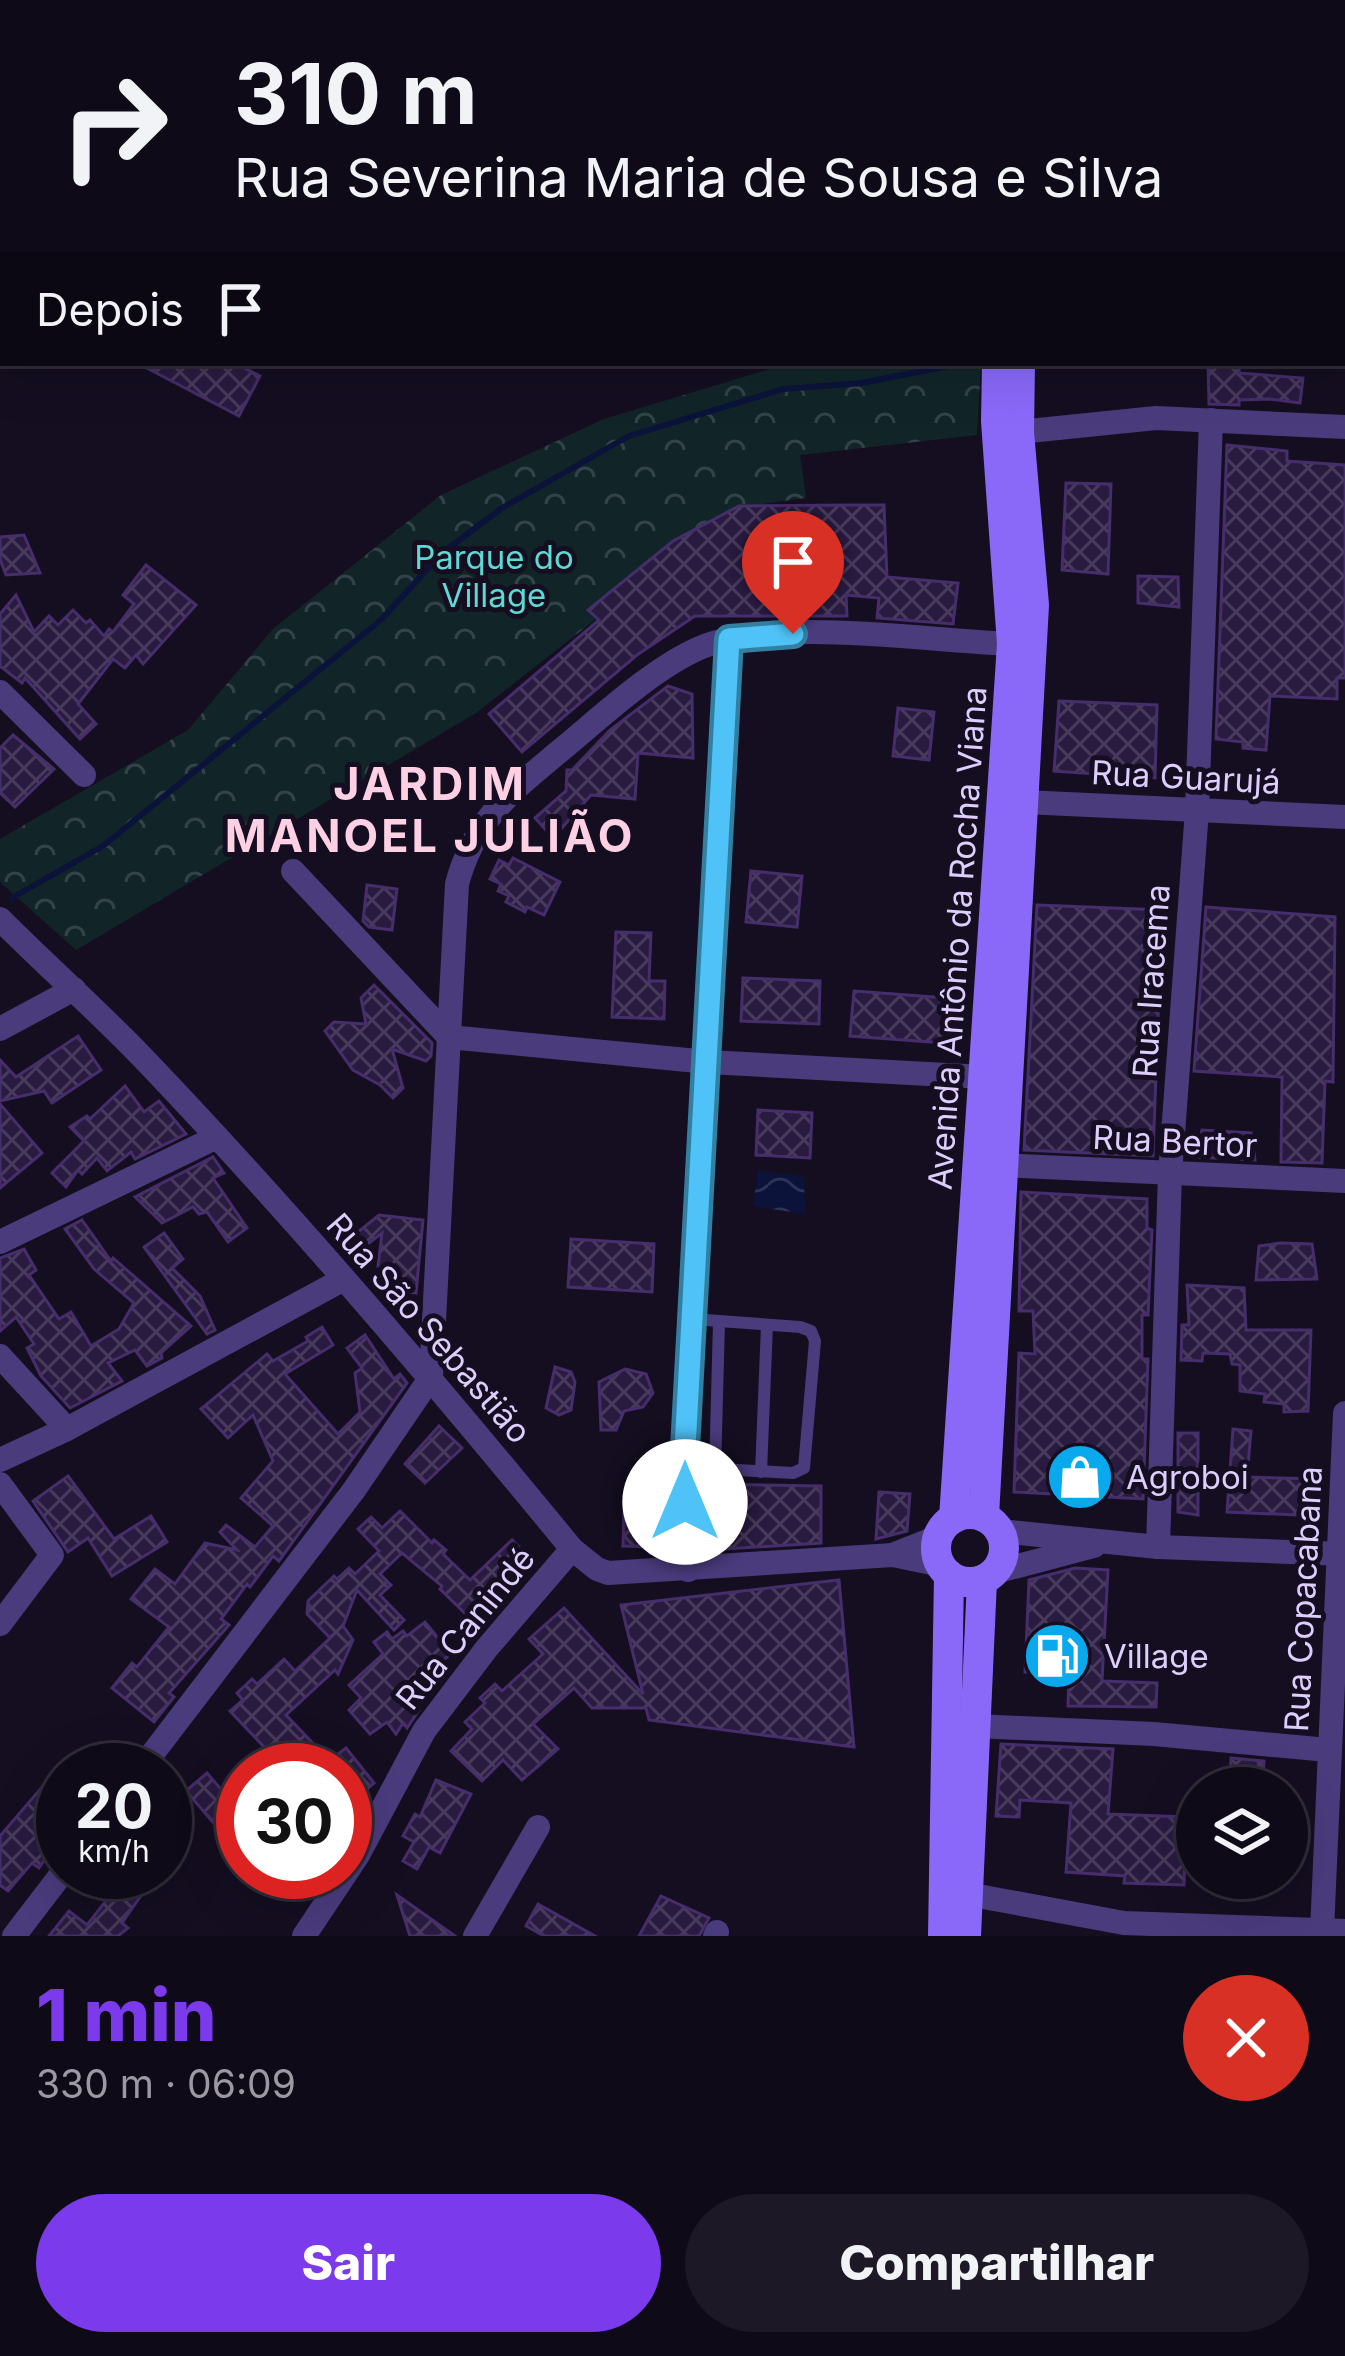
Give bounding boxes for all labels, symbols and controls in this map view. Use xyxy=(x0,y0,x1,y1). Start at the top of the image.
text: 310 m xyxy=(234,43,478,144)
icon: right xyxy=(36,48,192,204)
text: Rua Severina Maria de Sousa e Silva xyxy=(234,145,1163,210)
icon: arrive xyxy=(208,276,274,342)
text: Depois xyxy=(36,282,184,337)
pin xyxy=(742,511,844,634)
icon: arrive xyxy=(760,529,826,595)
park label: Parque do Village xyxy=(414,537,574,615)
street label: Avenida Antônio da Rocha Viana xyxy=(919,685,995,1191)
street label: Rua Guarujá xyxy=(1090,752,1282,802)
district label: JARDIM MANOEL JULIÃO xyxy=(225,756,635,863)
street label: Rua Iracema xyxy=(1124,883,1178,1079)
street label: Rua Bertor xyxy=(1092,1117,1258,1165)
street label: Rua São Sebastião xyxy=(318,1205,540,1451)
position arrow xyxy=(622,1439,748,1565)
shop icon: Agroboi xyxy=(1045,1442,1115,1512)
place label: Agroboi xyxy=(1126,1457,1249,1497)
street label: Rua Copacabana xyxy=(1276,1465,1330,1733)
street label: Rua Canindé xyxy=(387,1539,543,1717)
fuel station icon: Village xyxy=(1022,1621,1092,1691)
place label: Village xyxy=(1104,1636,1209,1676)
speed limit sign: 30 xyxy=(216,1743,372,1899)
map controls xyxy=(1176,1767,1308,1899)
button: layers xyxy=(1176,1767,1308,1899)
text: 20 xyxy=(75,1770,153,1842)
text: km/h xyxy=(78,1833,150,1869)
text: 1 min xyxy=(36,1971,216,2058)
button: close xyxy=(1183,1975,1309,2101)
text: 330 m · 06:09 xyxy=(36,2060,296,2107)
button: Sair xyxy=(36,2194,661,2332)
button: Compartilhar xyxy=(685,2194,1309,2332)

